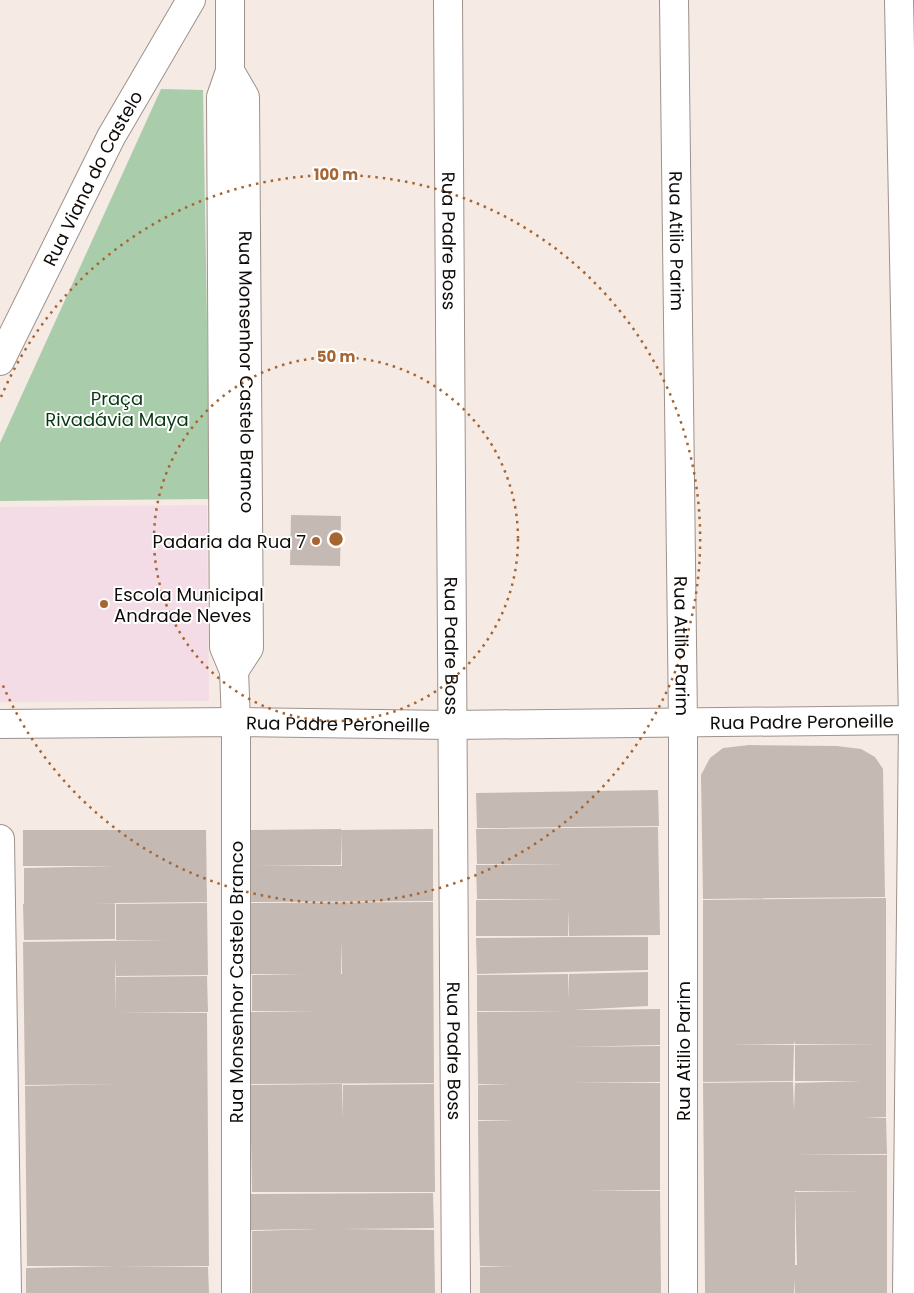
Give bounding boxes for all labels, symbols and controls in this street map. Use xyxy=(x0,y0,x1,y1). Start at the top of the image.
street label: Rua Viana do Castelo xyxy=(37,86,148,270)
text: 100 m xyxy=(314,164,358,185)
street label: Rua Atilio Parim xyxy=(664,171,690,311)
street label: Rua Padre Boss xyxy=(437,172,462,310)
street label: Rua Monsenhor Castelo Branco xyxy=(233,231,261,513)
text: 50 m xyxy=(317,346,355,367)
park label: Praça Rivadávia Maya xyxy=(45,386,189,432)
place label: Padaria da Rua 7 xyxy=(153,529,306,554)
centre of rings xyxy=(327,530,345,548)
marker: Padaria da Rua 7 xyxy=(310,535,322,547)
street label: Rua Atilio Parim xyxy=(669,576,695,716)
street label: Rua Padre Boss xyxy=(439,577,465,715)
place label: Escola Municipal Andrade Neves xyxy=(114,582,264,628)
marker: Escola Municipal Andrade Neves xyxy=(98,598,110,610)
street label: Rua Padre Peroneille xyxy=(710,708,894,735)
street label: Rua Padre Peroneille xyxy=(246,710,430,737)
street label: Rua Monsenhor Castelo Branco xyxy=(224,841,249,1123)
street label: Rua Atilio Parim xyxy=(671,981,696,1121)
street label: Rua Padre Boss xyxy=(442,982,467,1120)

